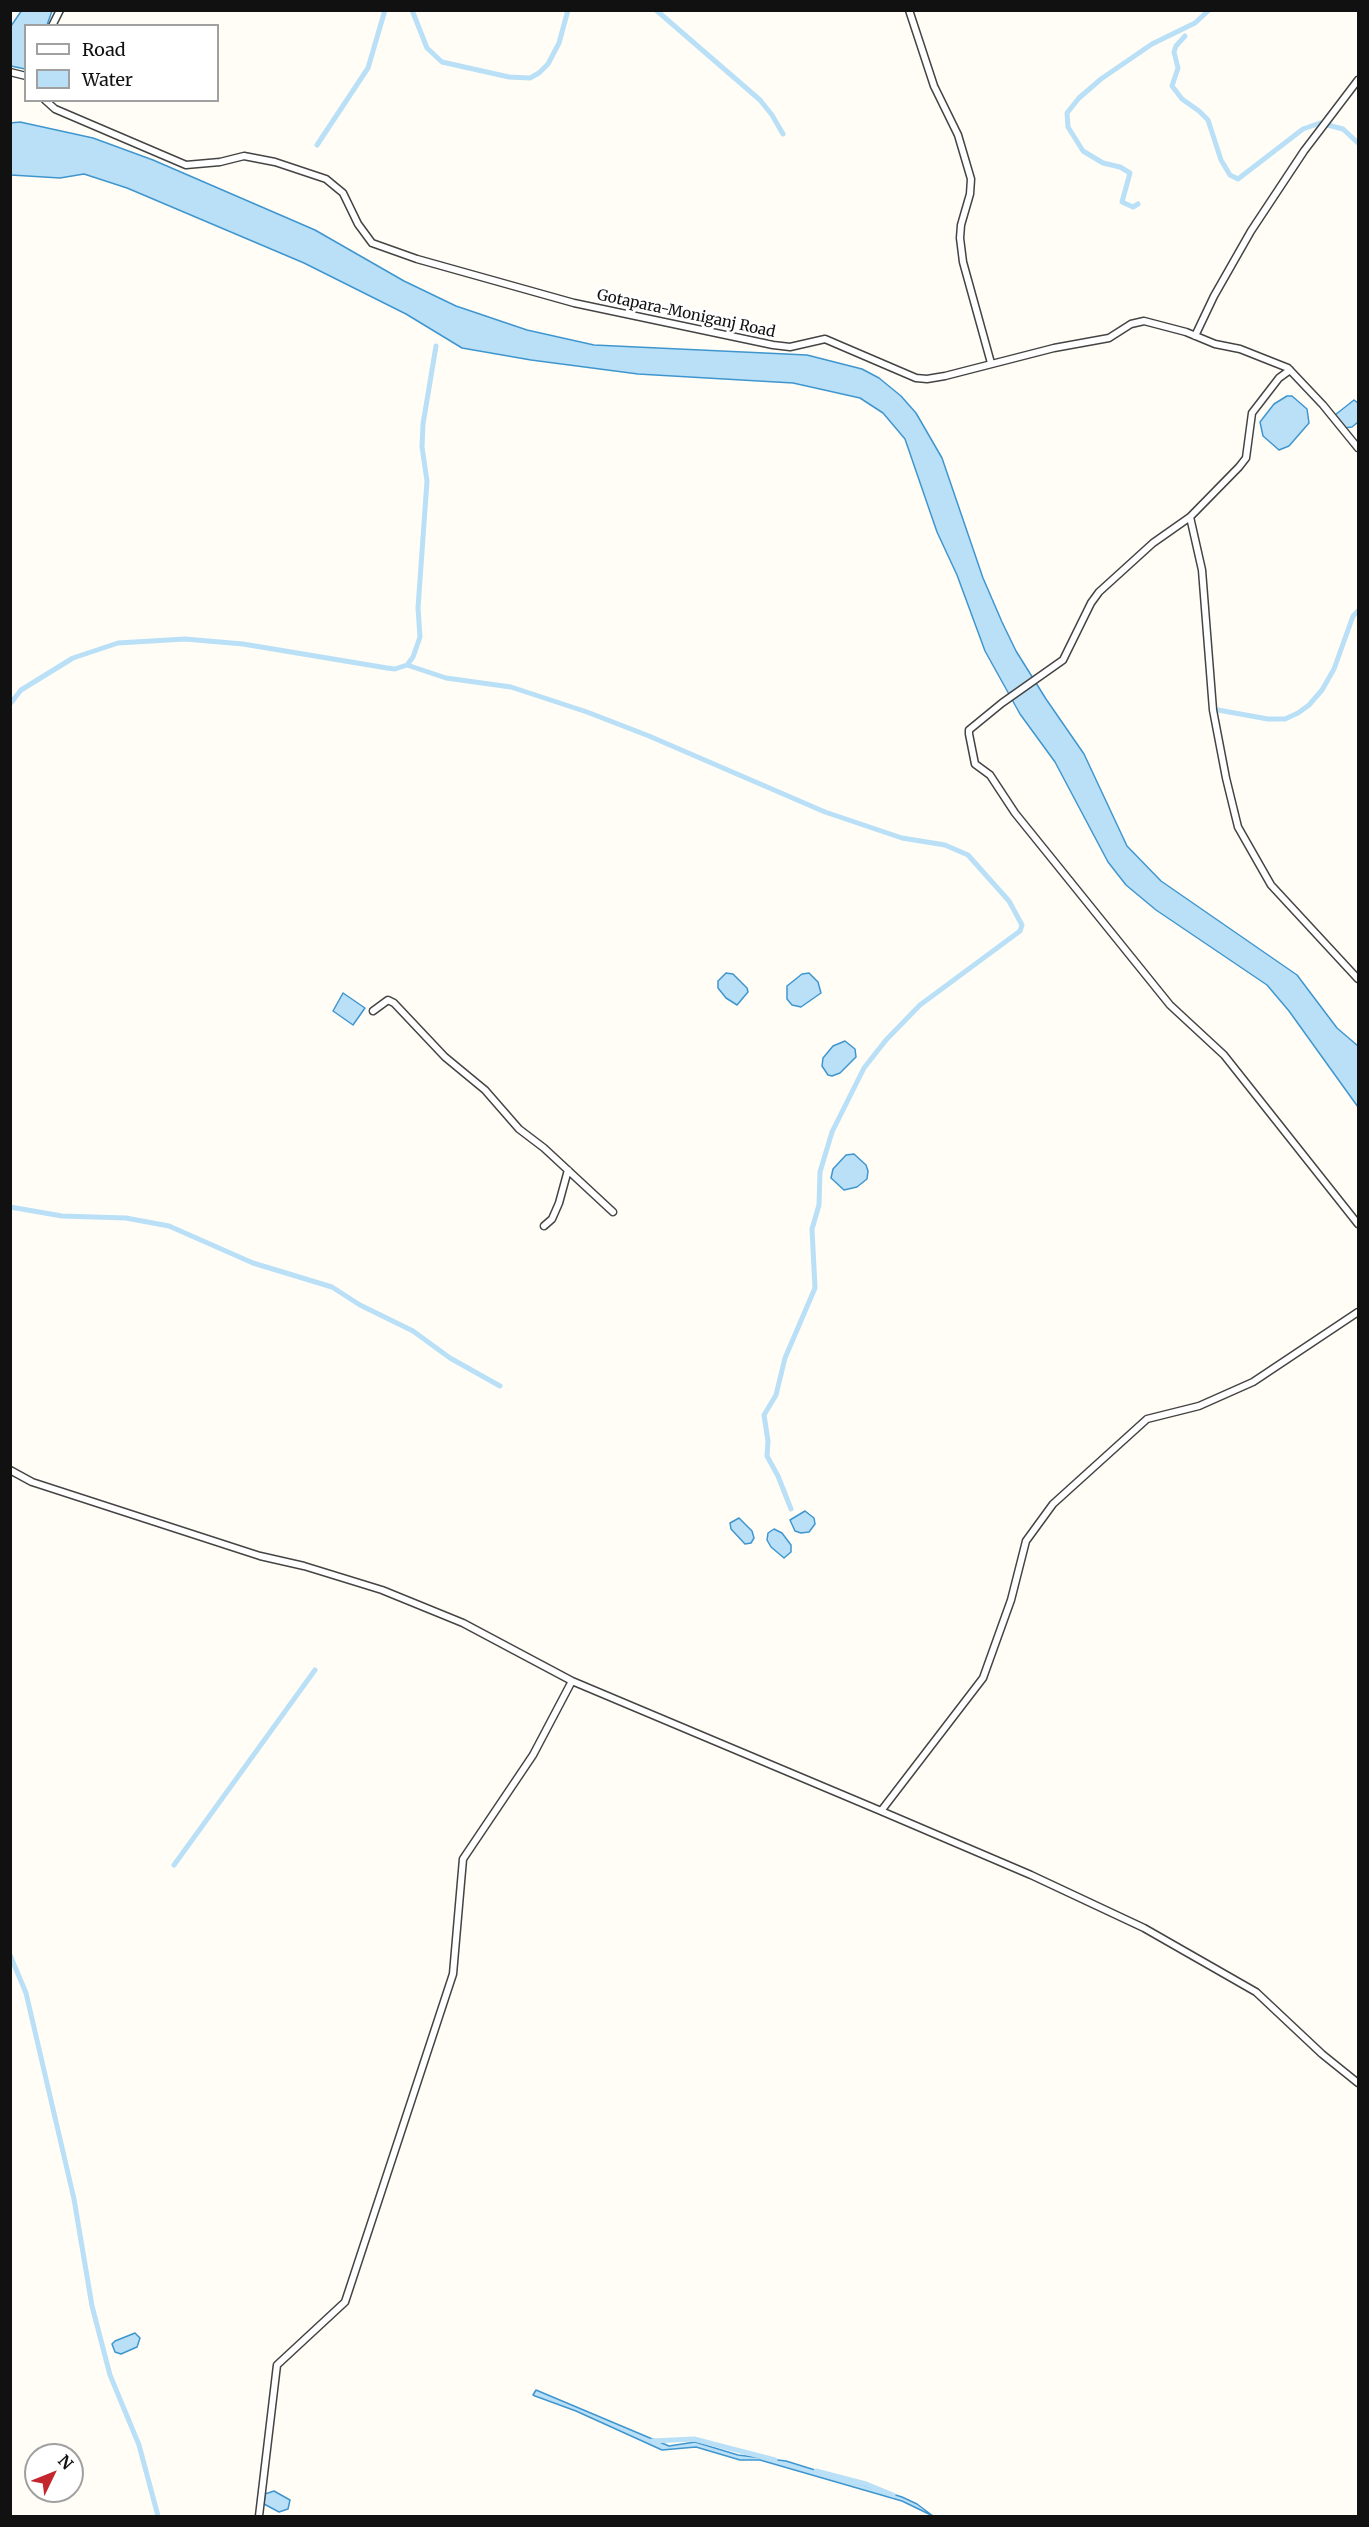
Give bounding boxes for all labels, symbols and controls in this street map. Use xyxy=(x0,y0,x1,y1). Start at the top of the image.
legend xyxy=(24,24,219,102)
text: Road xyxy=(82,38,126,61)
text: Water xyxy=(82,68,133,91)
street label: Gotapara-Moniganj Road xyxy=(595,286,777,342)
north arrow xyxy=(24,2443,84,2503)
text: N xyxy=(54,2451,77,2474)

